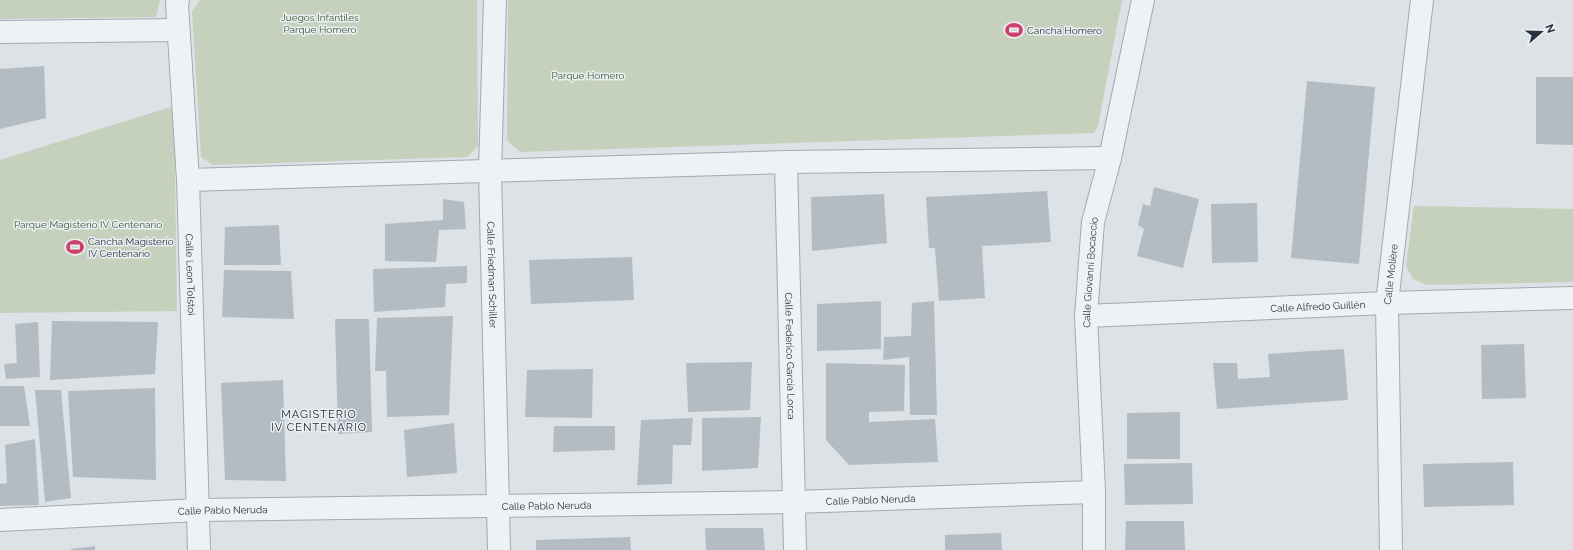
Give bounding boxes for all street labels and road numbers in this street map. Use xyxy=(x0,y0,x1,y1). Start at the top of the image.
street label: Calle Giovanni Bocaccio xyxy=(1080,216,1100,328)
street label: Calle Friedman Schiller xyxy=(486,221,499,329)
street label: Calle Leon Tolstoi xyxy=(184,233,198,316)
street label: Calle Molière xyxy=(1381,243,1399,305)
street label: Calle Federico García Lorca xyxy=(784,292,797,420)
street label: Calle Alfredo Guillén xyxy=(1270,298,1366,314)
street label: Calle Pablo Neruda xyxy=(826,492,916,506)
street label: Calle Pablo Neruda xyxy=(502,499,592,511)
street label: Calle Pablo Neruda xyxy=(178,504,268,517)

